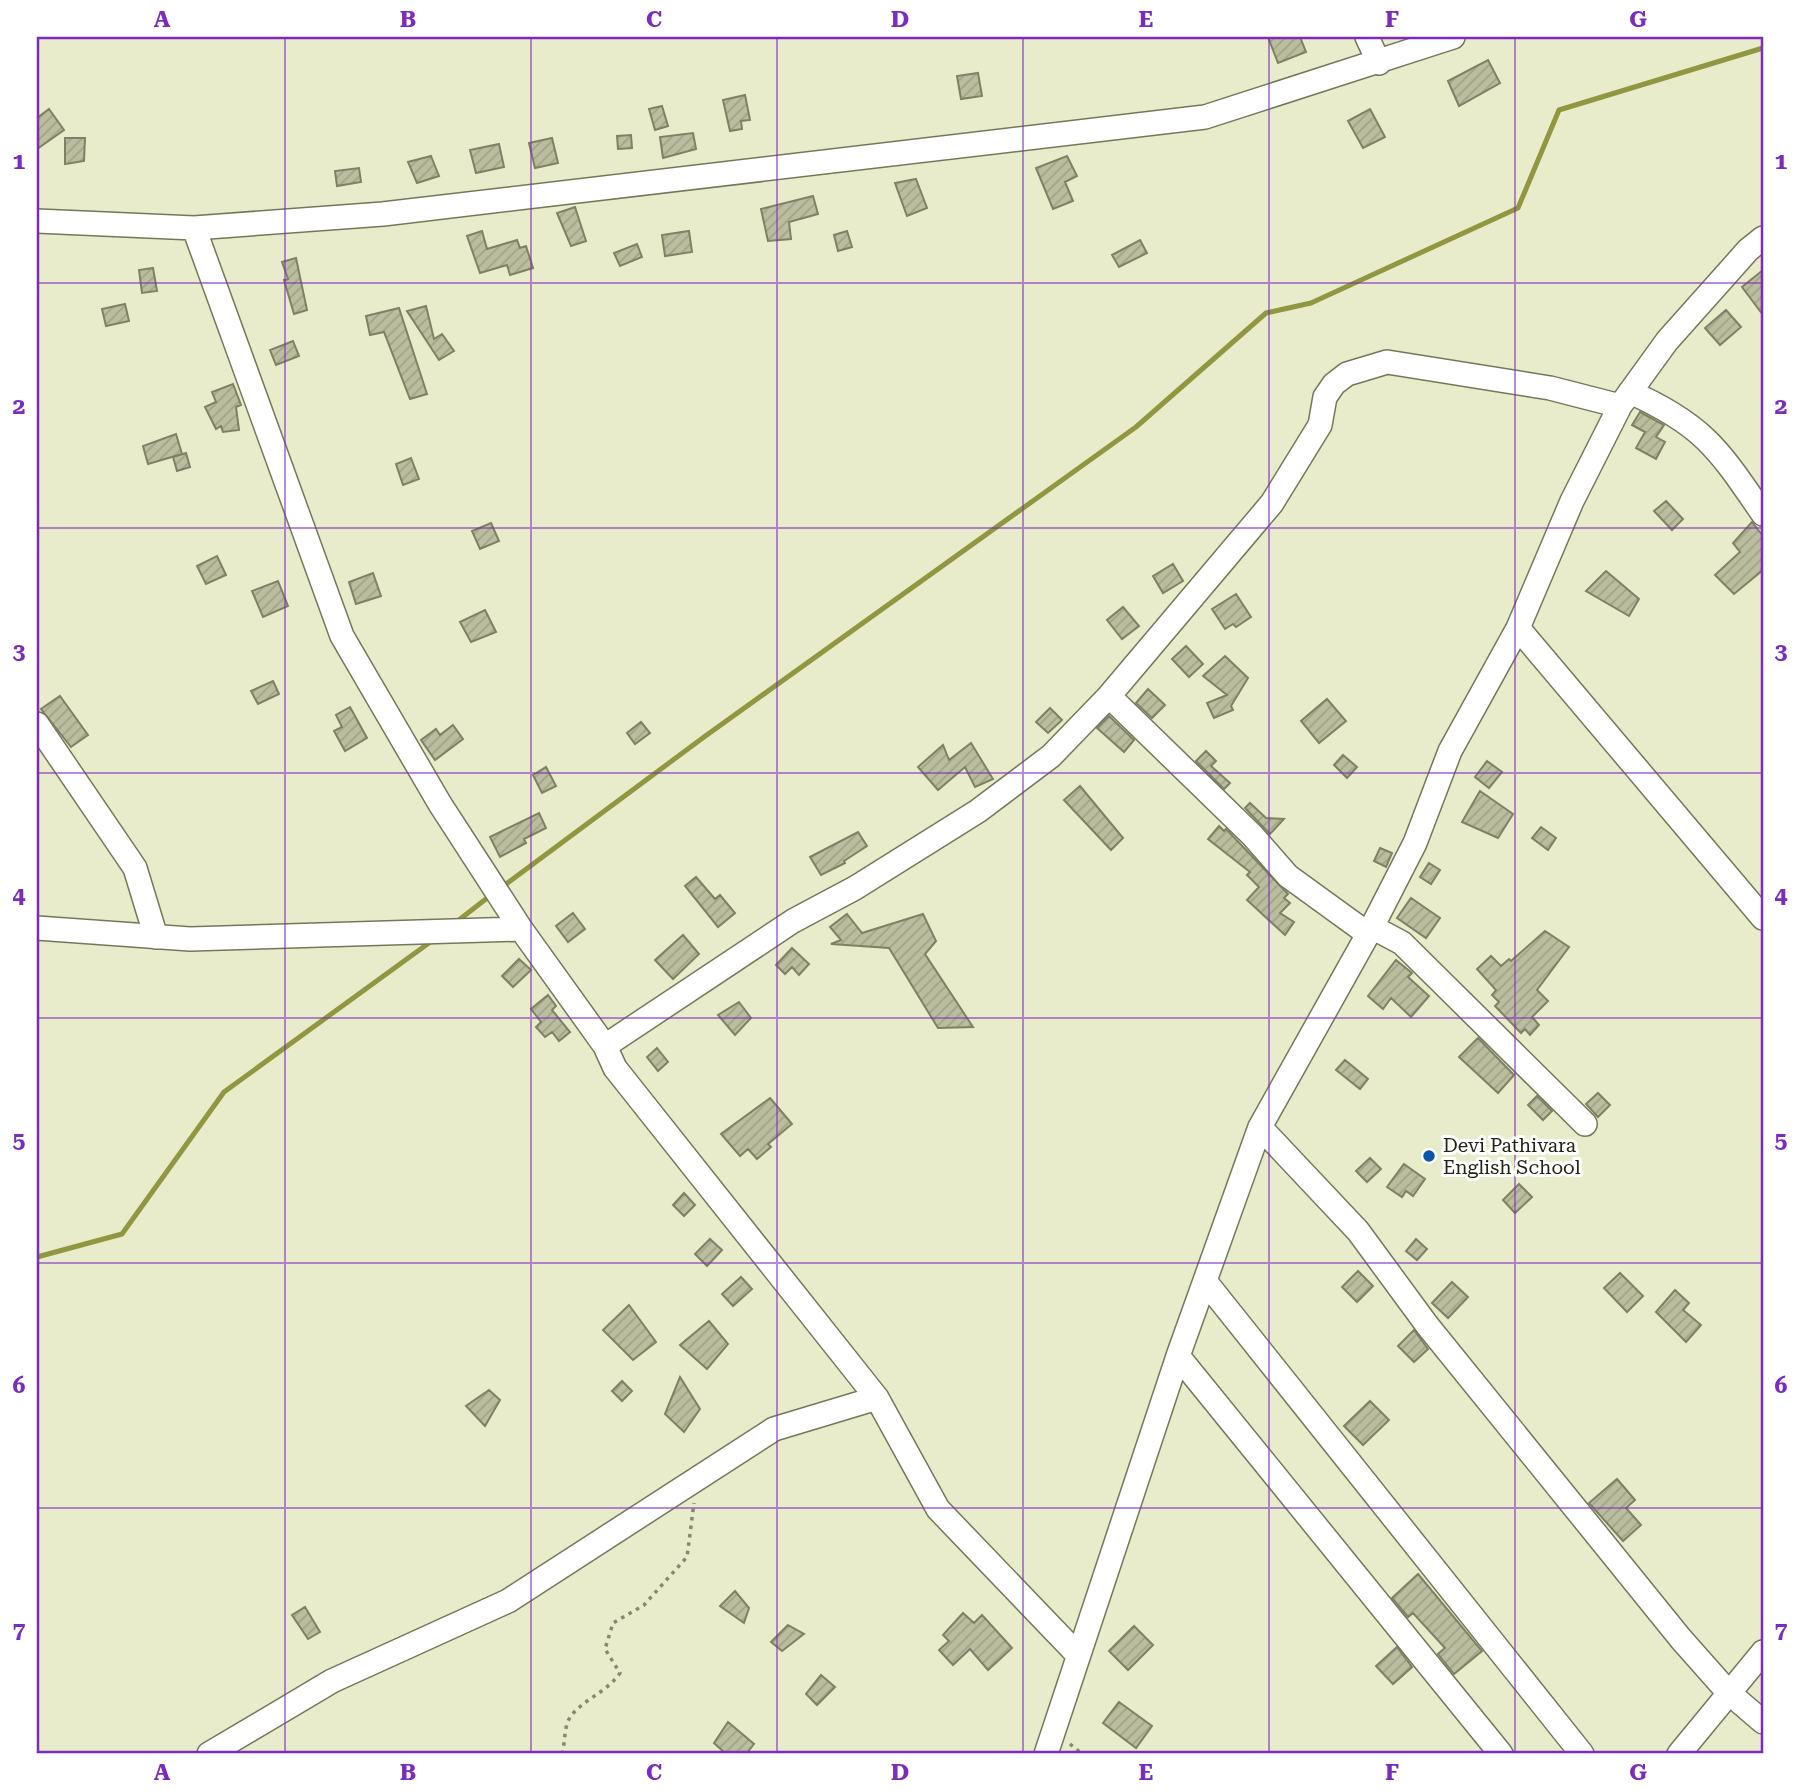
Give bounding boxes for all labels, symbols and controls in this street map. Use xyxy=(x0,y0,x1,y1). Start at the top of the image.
text: A xyxy=(154,6,171,33)
text: B xyxy=(400,6,416,33)
text: C xyxy=(646,6,662,33)
text: D xyxy=(891,6,909,33)
text: E xyxy=(1139,6,1153,33)
text: F xyxy=(1385,6,1399,33)
text: G xyxy=(1629,6,1647,33)
text: 1 xyxy=(13,148,26,175)
text: 1 xyxy=(1775,148,1788,175)
text: 2 xyxy=(13,393,25,420)
text: 2 xyxy=(1775,393,1787,420)
text: 3 xyxy=(13,638,26,665)
text: 3 xyxy=(1775,638,1788,665)
text: 4 xyxy=(13,882,26,909)
text: 4 xyxy=(1775,882,1788,909)
text: 5 xyxy=(13,1127,26,1154)
text: 5 xyxy=(1775,1127,1788,1154)
place label: Devi Pathivara English School xyxy=(1443,1134,1581,1179)
marker: Devi Pathivara English School xyxy=(1421,1148,1437,1164)
text: 6 xyxy=(13,1372,26,1399)
text: 6 xyxy=(1775,1372,1788,1399)
text: 7 xyxy=(13,1617,26,1644)
text: 7 xyxy=(1775,1617,1788,1644)
text: A xyxy=(154,1759,171,1786)
text: B xyxy=(400,1759,416,1786)
text: C xyxy=(646,1759,662,1786)
text: D xyxy=(891,1759,909,1786)
text: E xyxy=(1139,1759,1153,1786)
text: F xyxy=(1385,1759,1399,1786)
text: G xyxy=(1629,1759,1647,1786)

